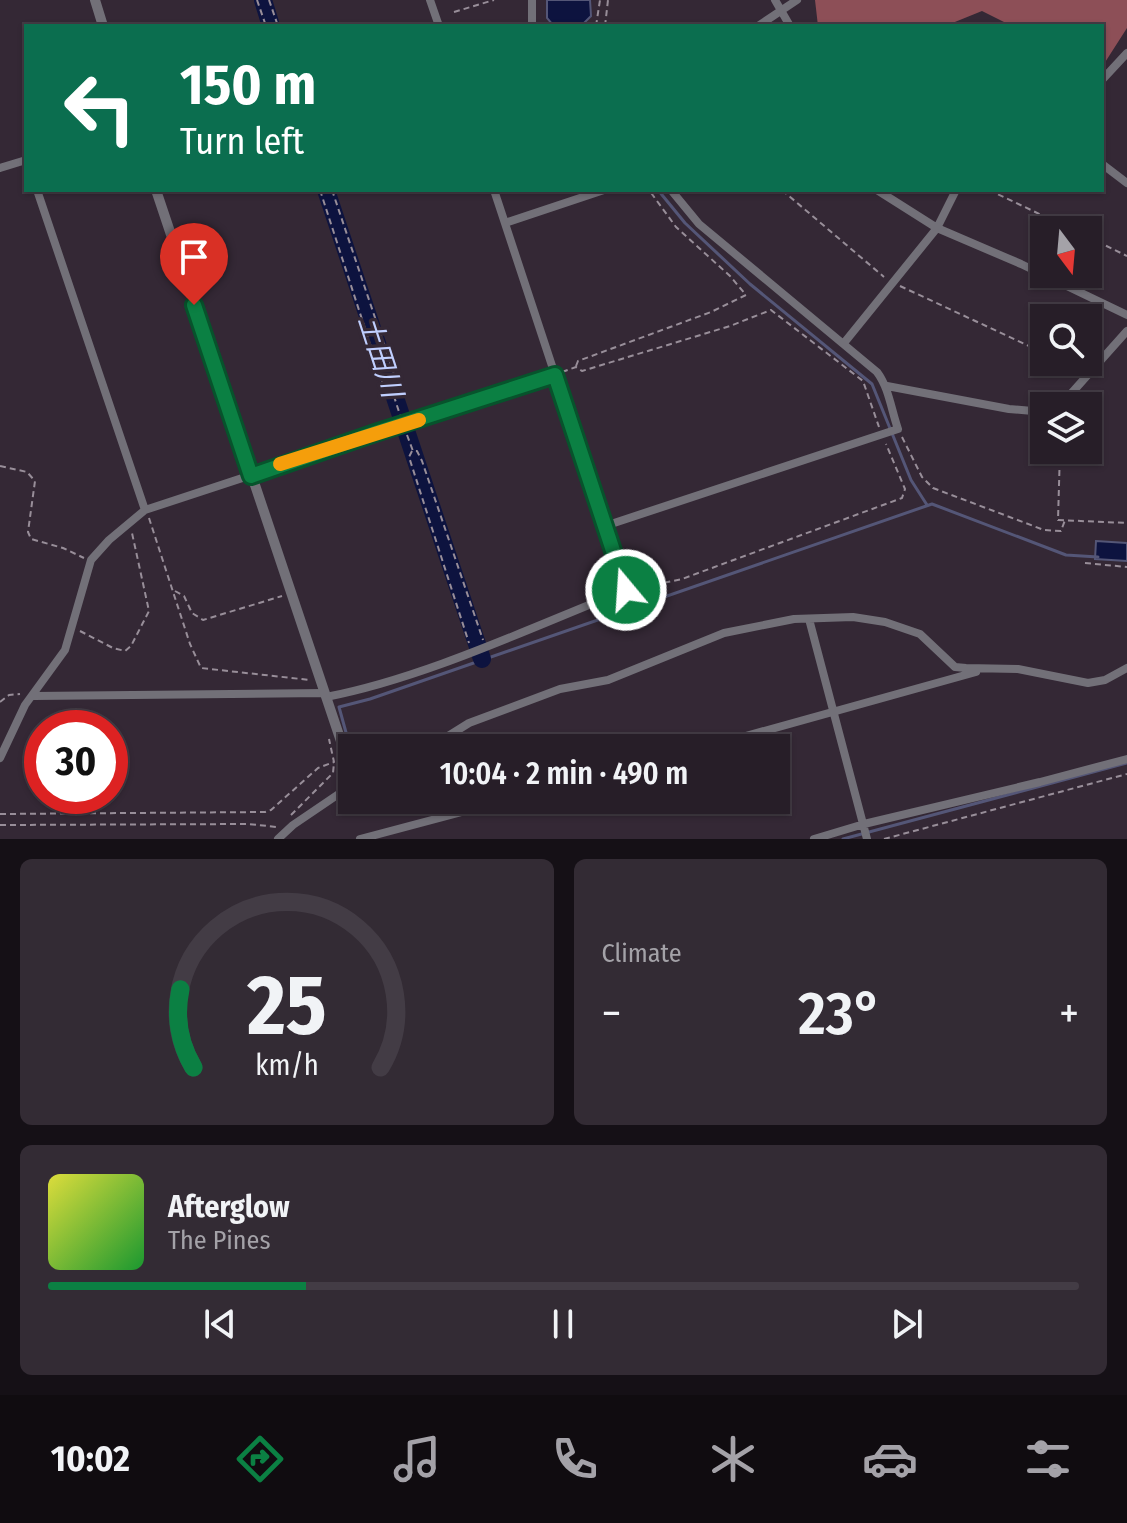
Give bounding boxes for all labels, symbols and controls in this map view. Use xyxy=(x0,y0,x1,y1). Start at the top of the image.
text: 150 m xyxy=(180,52,316,119)
icon: left xyxy=(48,56,152,160)
text: Turn left xyxy=(180,120,304,164)
north arrow xyxy=(1030,216,1102,288)
map controls xyxy=(1030,216,1102,464)
pin xyxy=(160,223,228,305)
icon: arrive xyxy=(172,235,216,279)
button: search xyxy=(1030,304,1102,376)
water label: 土田川 xyxy=(352,311,410,404)
button: layers xyxy=(1030,392,1102,464)
position arrow xyxy=(584,548,668,632)
speed limit sign: 30 xyxy=(24,710,128,814)
text: 10:04 · 2 min · 490 m xyxy=(440,756,688,792)
text: Climate xyxy=(602,938,682,969)
text: 25 xyxy=(246,956,326,1056)
text: 23° xyxy=(798,978,882,1050)
text: − xyxy=(602,987,621,1040)
text: + xyxy=(1059,987,1079,1040)
text: km/h xyxy=(255,1048,319,1083)
text: Afterglow xyxy=(168,1189,290,1225)
text: The Pines xyxy=(168,1225,271,1256)
icon: previous xyxy=(198,1302,242,1346)
icon: pause xyxy=(541,1302,585,1346)
icon: next xyxy=(885,1302,929,1346)
icon: directions xyxy=(232,1431,288,1487)
icon: music xyxy=(389,1431,445,1487)
icon: phone xyxy=(547,1431,603,1487)
icon: climate xyxy=(705,1431,761,1487)
icon: car xyxy=(862,1431,918,1487)
icon: filters xyxy=(1020,1431,1076,1487)
text: 10:02 xyxy=(51,1437,130,1481)

